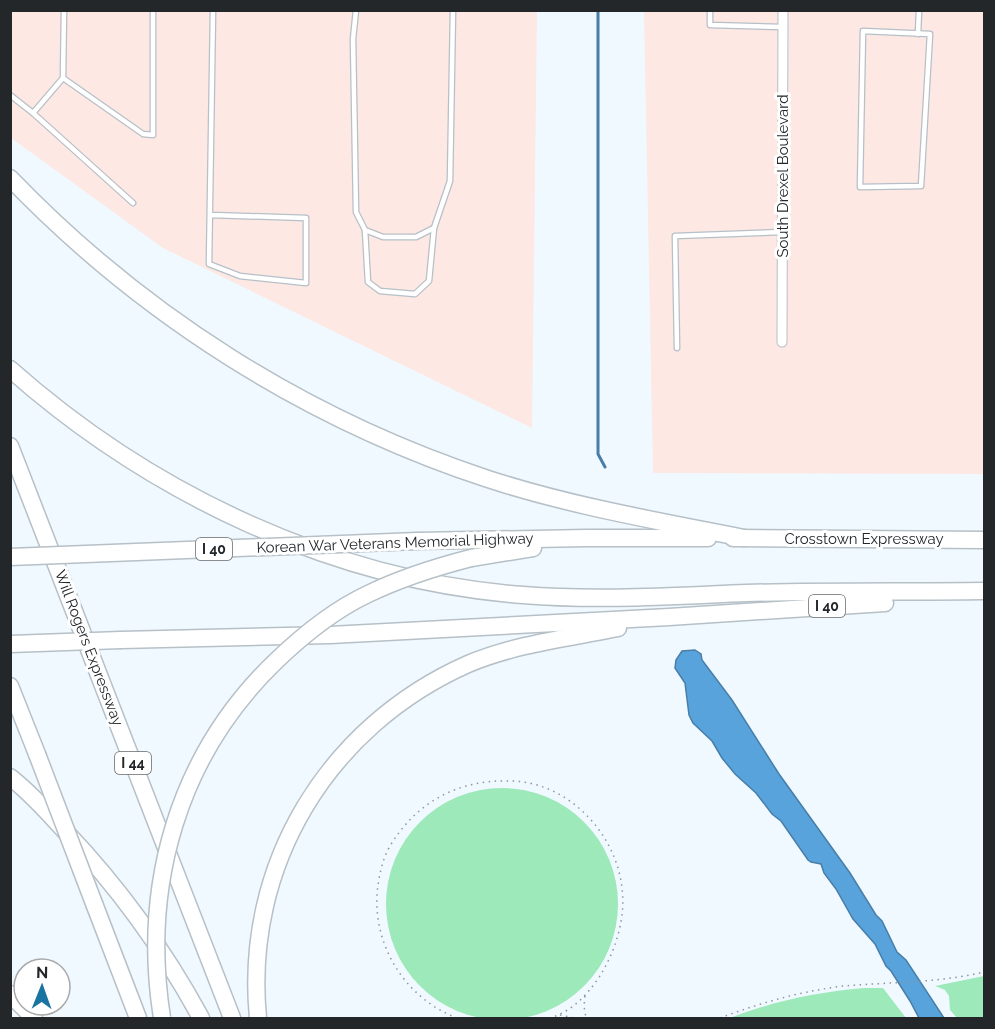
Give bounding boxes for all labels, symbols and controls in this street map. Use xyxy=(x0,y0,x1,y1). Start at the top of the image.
street label: South Drexel Boulevard xyxy=(774,94,792,258)
street label: Korean War Veterans Memorial Highway xyxy=(256,529,534,557)
street label: Crosstown Expressway xyxy=(784,530,944,548)
road number: I 40 xyxy=(196,538,232,560)
street label: Will Rogers Expressway xyxy=(51,567,127,729)
road number: I 40 xyxy=(809,595,845,617)
road number: I 44 xyxy=(115,752,151,774)
north arrow xyxy=(12,957,72,1017)
text: N xyxy=(36,963,49,982)

